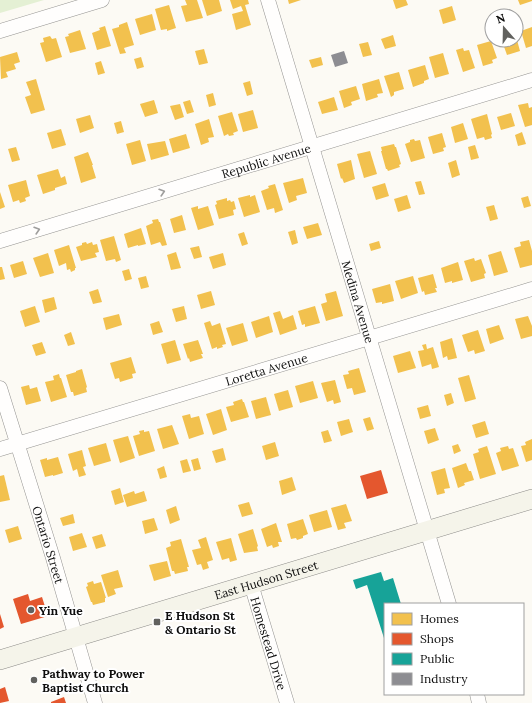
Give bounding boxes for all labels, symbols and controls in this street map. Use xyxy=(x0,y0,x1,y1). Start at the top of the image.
north arrow xyxy=(484,8,524,48)
text: N xyxy=(494,10,507,27)
street label: Republic Avenue xyxy=(220,140,313,181)
one-way arrow xyxy=(158,188,165,197)
one-way arrow xyxy=(34,226,41,235)
street label: Medina Avenue xyxy=(339,259,378,345)
street label: Loretta Avenue xyxy=(223,349,310,388)
street label: Ontario Street xyxy=(30,504,68,586)
street label: East Hudson Street xyxy=(212,557,320,602)
street label: Homestead Drive xyxy=(248,595,290,692)
place label: Yin Yue xyxy=(39,603,83,618)
legend xyxy=(384,603,524,695)
marker: Yin Yue xyxy=(26,605,36,615)
place label: E Hudson St & Ontario St xyxy=(165,608,237,637)
text: Homes xyxy=(420,611,459,626)
marker: E Hudson St & Ontario St xyxy=(152,617,162,627)
text: Shops xyxy=(420,631,454,646)
text: Public xyxy=(420,651,454,666)
place label: Pathway to Power Baptist Church xyxy=(42,666,145,695)
text: Industry xyxy=(420,671,468,686)
marker: Pathway to Power Baptist Church xyxy=(29,675,39,685)

